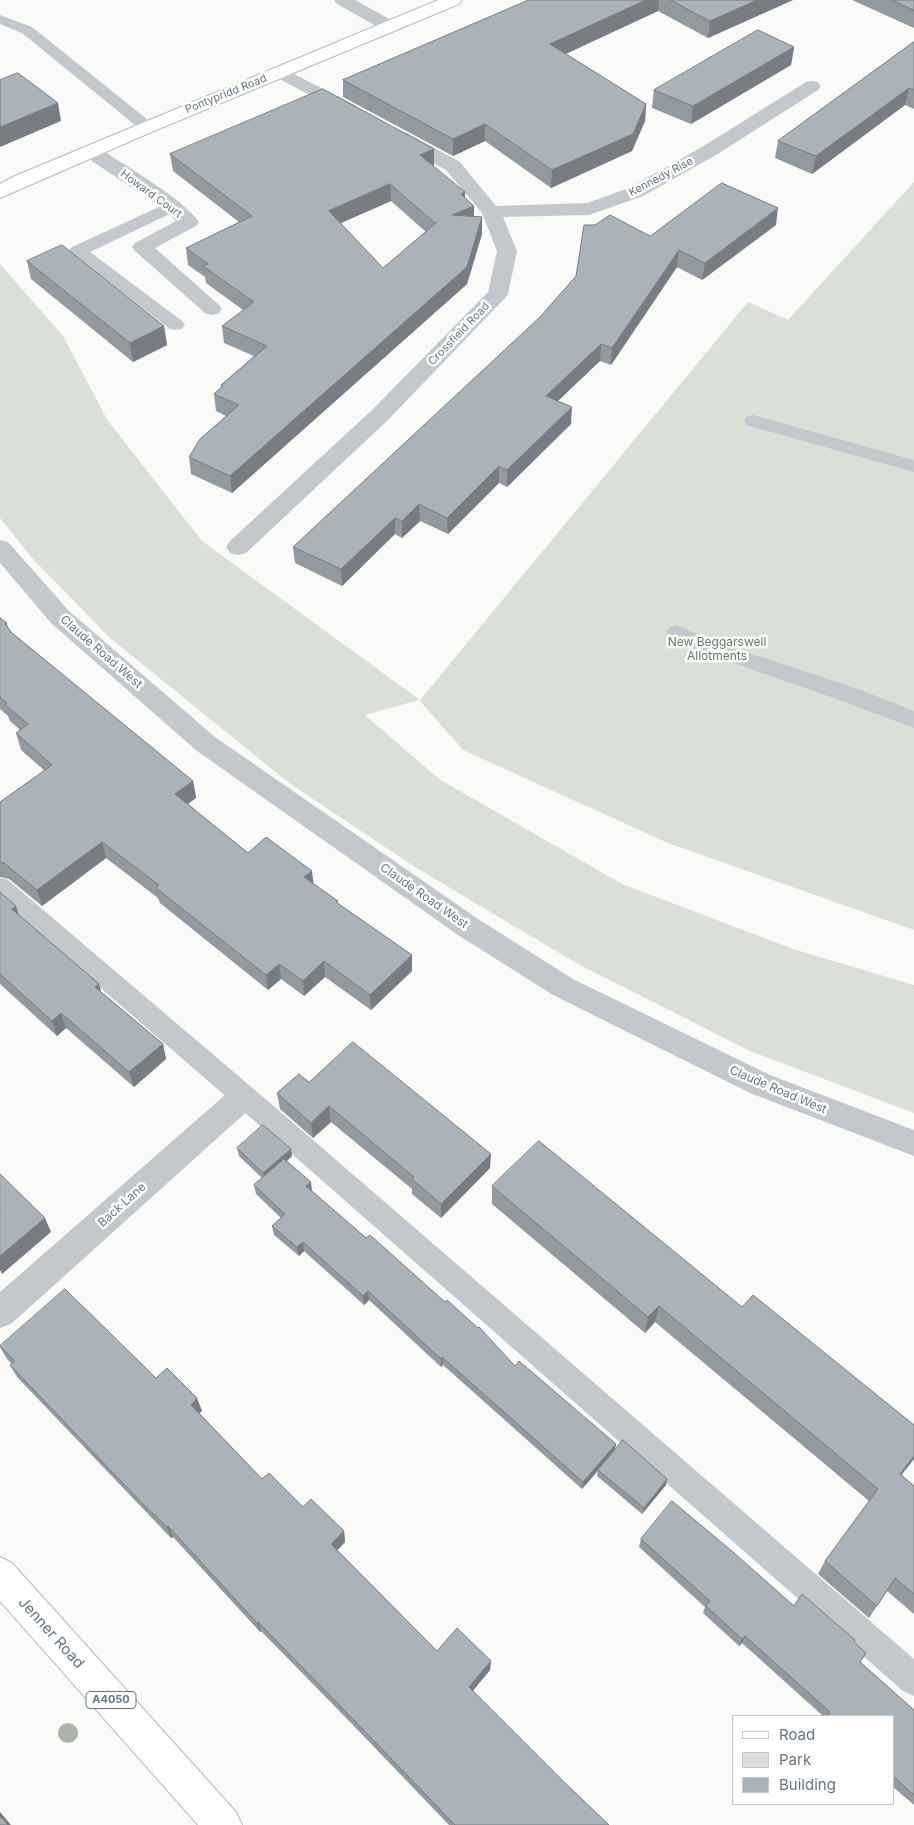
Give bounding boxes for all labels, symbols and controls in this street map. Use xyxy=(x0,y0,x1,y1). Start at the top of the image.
street label: Pontypridd Road xyxy=(183,72,269,116)
street label: Kennedy Rise xyxy=(627,155,695,199)
street label: Howard Court xyxy=(118,167,184,221)
street label: Crossfield Road xyxy=(426,300,492,368)
street label: Claude Road West xyxy=(57,612,145,692)
park label: New Beggarswell Allotments xyxy=(668,635,766,663)
street label: Claude Road West xyxy=(377,860,471,932)
street label: Claude Road West xyxy=(727,1063,829,1117)
street label: Back Lane xyxy=(95,1180,149,1230)
street label: Jenner Road xyxy=(14,1594,88,1672)
road number: A4050 xyxy=(86,1692,136,1708)
legend xyxy=(732,1715,894,1805)
text: Road xyxy=(779,1725,815,1744)
text: Park xyxy=(779,1750,811,1769)
text: Building xyxy=(779,1775,836,1794)

